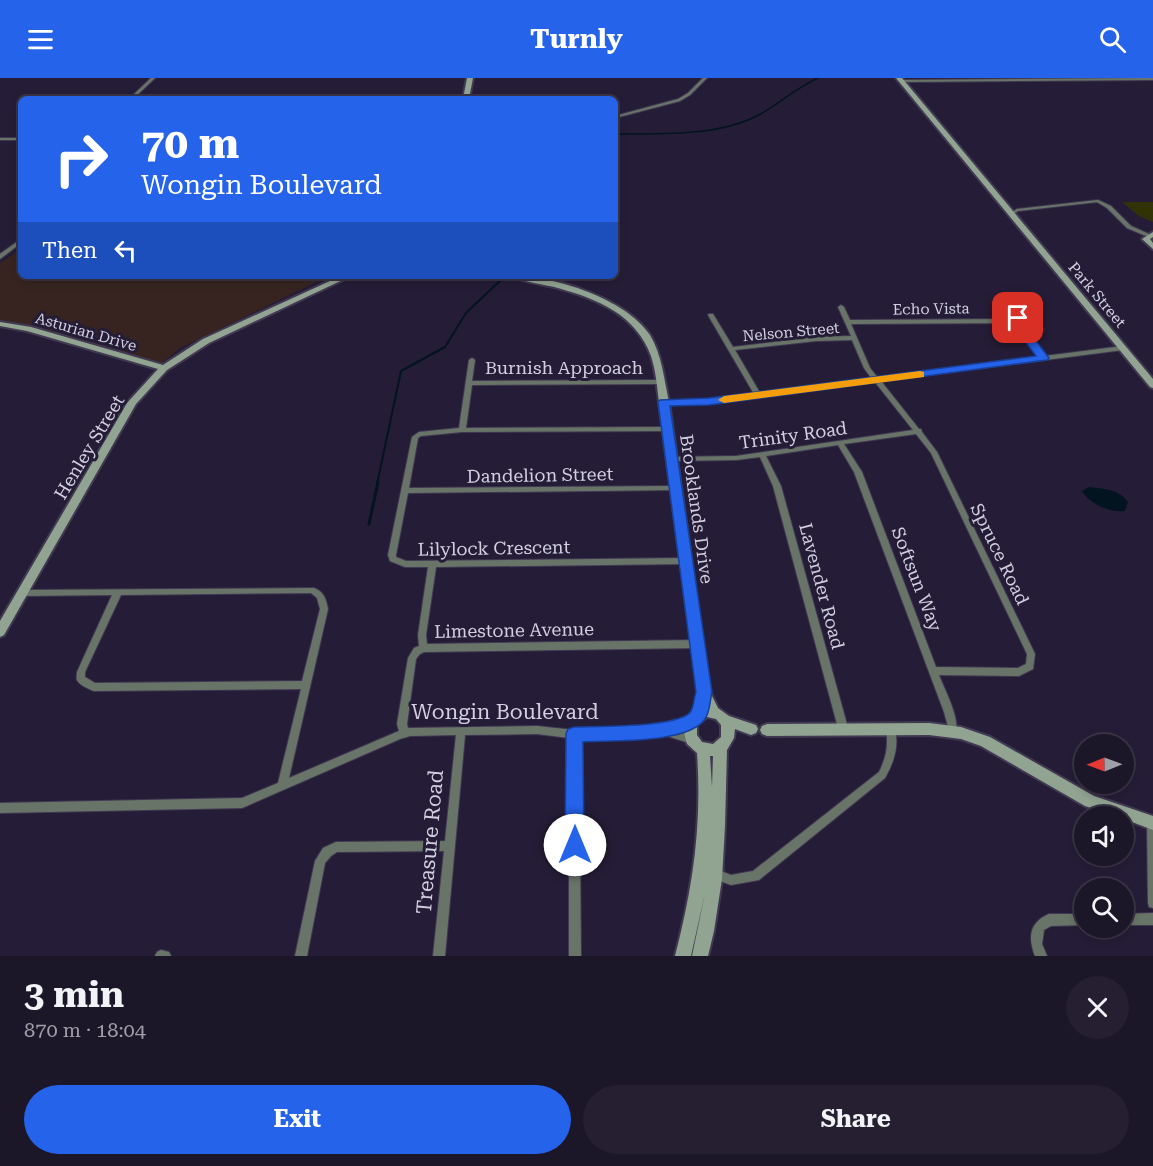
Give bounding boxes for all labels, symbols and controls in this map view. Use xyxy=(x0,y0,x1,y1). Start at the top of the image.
icon: menu xyxy=(24,23,57,56)
text: Turnly xyxy=(530,23,623,55)
icon: search xyxy=(1096,23,1129,56)
text: 70 m xyxy=(141,119,239,168)
icon: right xyxy=(42,120,120,198)
text: Wongin Boulevard xyxy=(141,169,382,201)
icon: left xyxy=(109,234,142,267)
text: Then xyxy=(42,238,97,263)
street label: Park Street xyxy=(1064,259,1130,332)
pin xyxy=(992,292,1043,343)
street label: Echo Vista xyxy=(892,299,970,319)
icon: arrive xyxy=(1001,301,1034,334)
street label: Asturian Drive xyxy=(33,309,139,355)
street label: Nelson Street xyxy=(742,319,841,345)
street label: Burnish Approach xyxy=(485,357,643,378)
street label: Henley Street xyxy=(50,391,129,503)
street label: Trinity Road xyxy=(738,417,849,453)
street label: Brooklands Drive xyxy=(676,433,718,585)
street label: Dandelion Street xyxy=(466,463,614,487)
street label: Spruce Road xyxy=(966,500,1034,609)
street label: Lavender Road xyxy=(795,521,849,652)
street label: Softsun Way xyxy=(888,524,947,634)
street label: Lilylock Crescent xyxy=(418,536,571,560)
street label: Limestone Avenue xyxy=(434,618,594,642)
street label: Wongin Boulevard xyxy=(411,700,599,724)
north arrow xyxy=(1074,734,1134,794)
map controls xyxy=(1074,734,1134,938)
street label: Treasure Road xyxy=(412,768,448,915)
button: sound xyxy=(1074,806,1134,866)
position arrow xyxy=(543,813,607,877)
button: search xyxy=(1074,878,1134,938)
text: 3 min xyxy=(24,974,124,1016)
button: close xyxy=(1066,976,1129,1039)
text: 870 m · 18:04 xyxy=(24,1018,146,1042)
button: Exit xyxy=(24,1085,571,1154)
button: Share xyxy=(583,1085,1129,1154)

